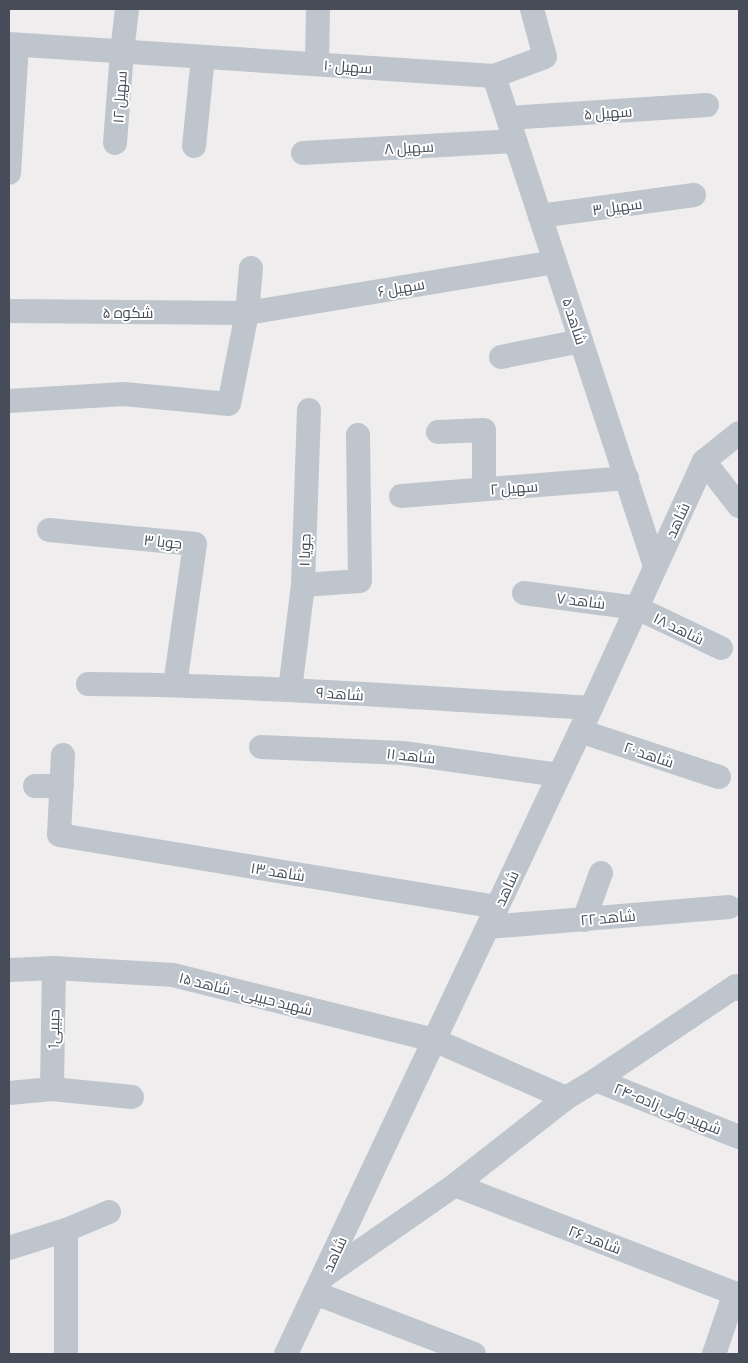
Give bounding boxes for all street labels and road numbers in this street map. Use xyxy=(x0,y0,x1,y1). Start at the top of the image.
street label: سهیل ۱۰ xyxy=(323,55,373,79)
street label: سهیل ۱۲ xyxy=(108,70,132,124)
street label: سهیل ۵ xyxy=(583,101,633,125)
street label: سهیل ۸ xyxy=(384,137,434,159)
street label: سهیل ۳ xyxy=(591,194,643,220)
street label: سهیل ۶ xyxy=(376,274,426,302)
street label: شاهد ۵ xyxy=(559,295,591,347)
street label: شکوه ۵ xyxy=(103,303,153,322)
street label: سهیل ۲ xyxy=(489,476,539,500)
street label: شاهد xyxy=(661,500,693,540)
street label: جویا ۳ xyxy=(143,530,183,553)
street label: جویا ۱ xyxy=(294,533,315,567)
street label: شاهد ۷ xyxy=(556,588,606,612)
street label: شاهد ۱۸ xyxy=(651,608,707,648)
street label: شاهد ۹ xyxy=(316,682,364,704)
street label: شاهد ۲۰ xyxy=(622,737,676,771)
street label: شاهد ۱۱ xyxy=(386,743,436,767)
street label: شاهد ۱۳ xyxy=(250,858,306,884)
street label: شاهد xyxy=(490,868,522,908)
street label: شاهد ۲۲ xyxy=(580,906,636,928)
street label: شهید حبیبی - شاهد ۱۵ xyxy=(177,968,315,1020)
street label: حبیبی1 xyxy=(44,1009,64,1049)
street label: شهید ولی زاده-۲۴ xyxy=(611,1078,724,1140)
street label: شاهد ۲۶ xyxy=(566,1221,624,1257)
street label: شاهد xyxy=(318,1234,350,1274)

